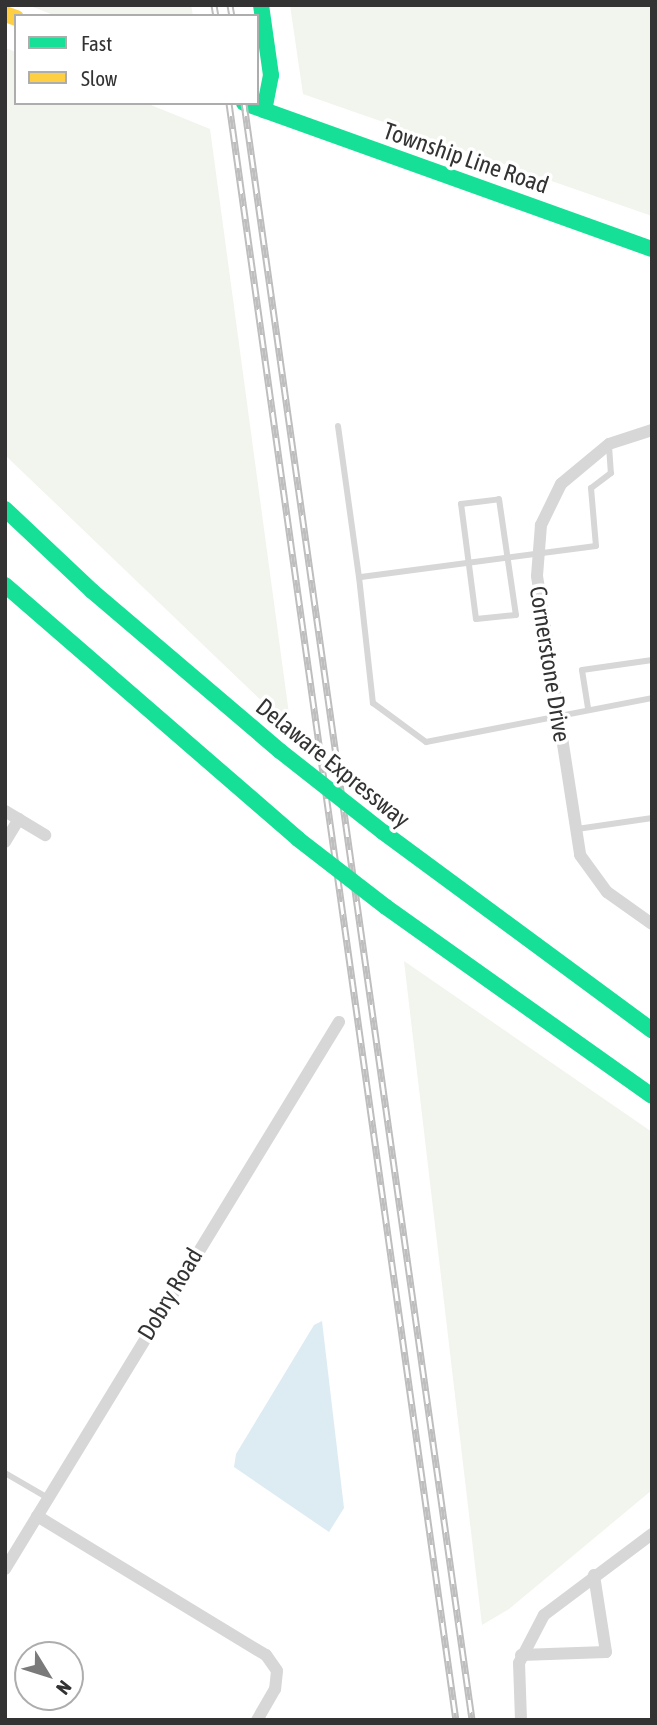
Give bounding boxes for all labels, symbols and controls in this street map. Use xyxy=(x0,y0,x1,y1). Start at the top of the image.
legend xyxy=(14,14,259,105)
text: Fast xyxy=(81,31,112,55)
text: Slow xyxy=(81,66,117,90)
street label: Township Line Road xyxy=(380,116,552,200)
street label: Cornerstone Drive xyxy=(523,584,577,744)
street label: Delaware Expressway xyxy=(250,692,416,834)
street label: Dobry Road xyxy=(131,1243,209,1345)
north arrow xyxy=(14,1641,84,1711)
text: N xyxy=(52,1677,76,1699)

